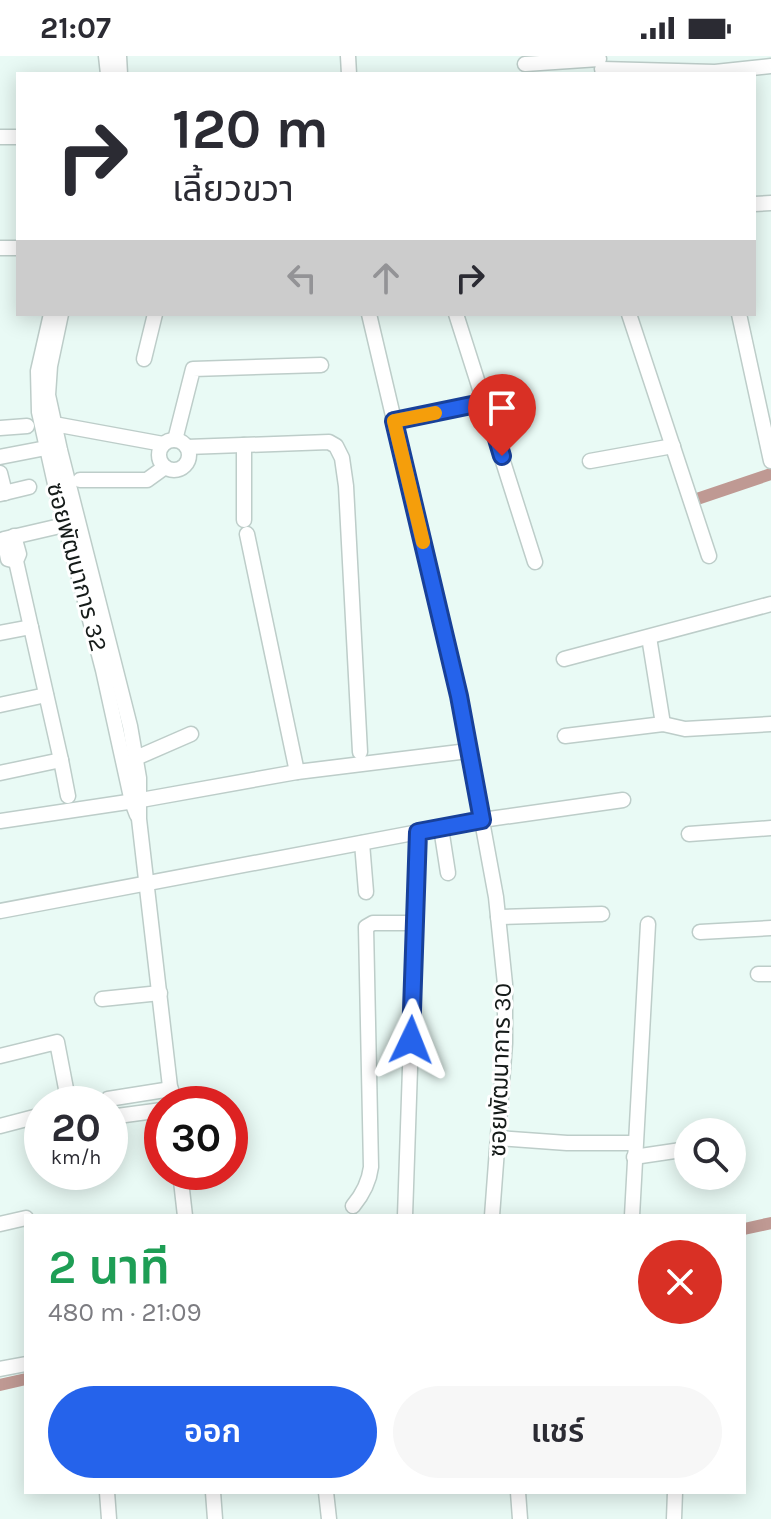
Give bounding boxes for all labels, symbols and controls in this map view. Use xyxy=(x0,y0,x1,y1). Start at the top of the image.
text: 21:07 xyxy=(40,10,111,46)
text: 120 m xyxy=(172,96,329,161)
icon: right xyxy=(40,104,144,208)
text: เลี้ยวขวา xyxy=(172,168,294,210)
icon: left xyxy=(280,256,324,300)
icon: ahead xyxy=(364,256,408,300)
icon: right xyxy=(448,256,492,300)
pin xyxy=(468,374,536,456)
icon: arrive xyxy=(480,386,524,430)
street label: ซอยพัฒนาการ 32 xyxy=(41,479,113,655)
street label: ซอยพัฒนาการ 30 xyxy=(483,982,517,1158)
position arrow xyxy=(369,998,453,1082)
speed limit sign: 30 xyxy=(144,1086,248,1190)
text: 20 xyxy=(51,1104,101,1151)
map controls xyxy=(674,1118,746,1190)
button: search xyxy=(674,1118,746,1190)
text: km/h xyxy=(51,1146,101,1169)
text: 2 นาที xyxy=(48,1239,170,1295)
button: close xyxy=(638,1240,722,1324)
text: 480 m · 21:09 xyxy=(48,1297,202,1328)
button: ออก xyxy=(48,1386,377,1478)
button: แชร์ xyxy=(393,1386,722,1478)

